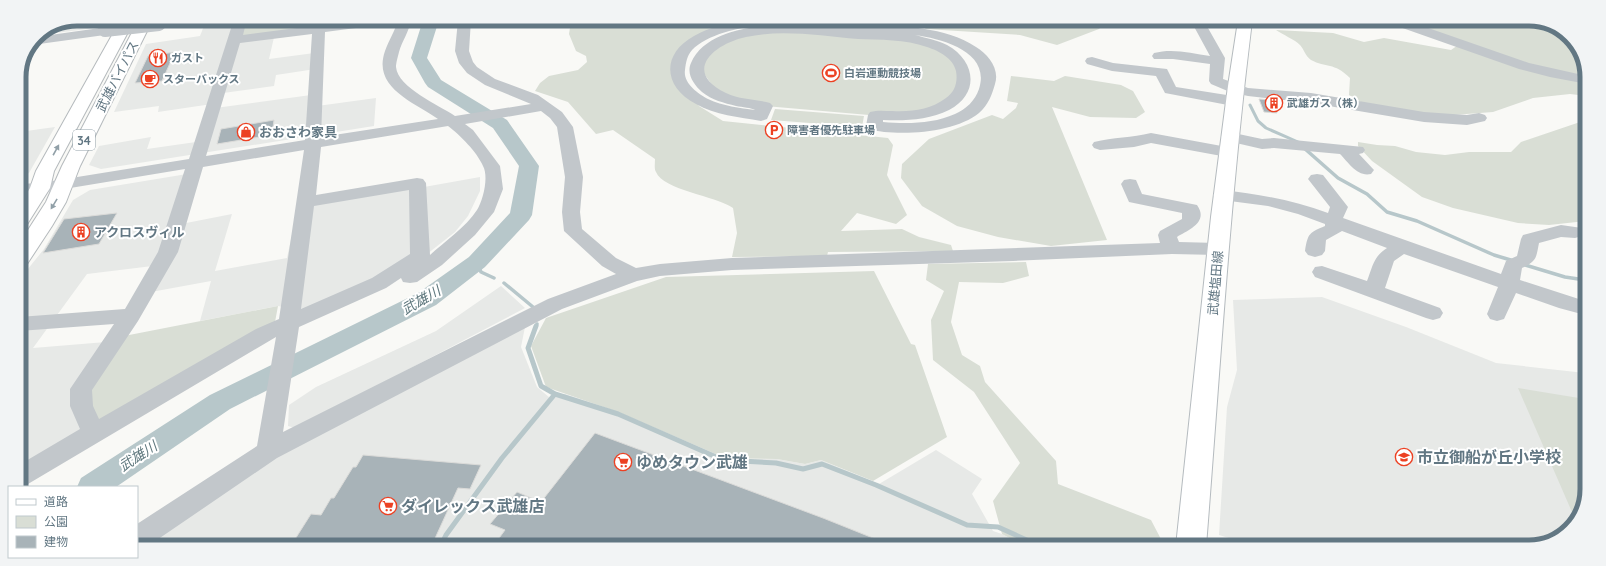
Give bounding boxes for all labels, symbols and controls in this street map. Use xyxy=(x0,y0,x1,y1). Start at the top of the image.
street label: 武雄バイパス xyxy=(92,38,142,114)
restaurant icon: ガスト xyxy=(148,48,168,68)
place label: ガスト xyxy=(171,51,204,65)
sports icon: 白岩運動競技場 xyxy=(821,63,841,83)
place label: 白岩運動競技場 xyxy=(844,66,921,80)
cafe icon: スターバックス xyxy=(140,69,160,89)
place label: スターバックス xyxy=(163,72,240,86)
building icon: 武雄ガス（株） xyxy=(1264,93,1284,113)
place label: 武雄ガス（株） xyxy=(1287,96,1364,110)
parking icon: 障害者優先駐車場 xyxy=(764,120,784,140)
shop icon: おおさわ家具 xyxy=(236,122,256,142)
place label: 障害者優先駐車場 xyxy=(787,123,875,137)
place label: おおさわ家具 xyxy=(259,124,337,140)
road number: 34 xyxy=(73,130,95,150)
one-way arrow xyxy=(53,144,59,156)
one-way arrow xyxy=(51,198,58,210)
building icon: アクロスヴィル xyxy=(71,222,91,242)
place label: アクロスヴィル xyxy=(94,224,184,240)
street label: 武雄塩田線 xyxy=(1204,250,1226,316)
water label: 武雄川 xyxy=(398,281,445,318)
water label: 武雄川 xyxy=(115,436,162,475)
school or university icon: 市立御船が丘小学校 xyxy=(1394,447,1414,467)
place label: 市立御船が丘小学校 xyxy=(1417,447,1561,467)
supermarket icon: ゆめタウン武雄 xyxy=(613,452,633,472)
place label: ゆめタウン武雄 xyxy=(636,452,748,472)
legend xyxy=(8,486,138,558)
text: 道路 xyxy=(44,494,68,509)
supermarket icon: ダイレックス武雄店 xyxy=(378,496,398,516)
place label: ダイレックス武雄店 xyxy=(401,496,545,516)
text: 公園 xyxy=(44,514,68,529)
text: 建物 xyxy=(44,534,68,549)

